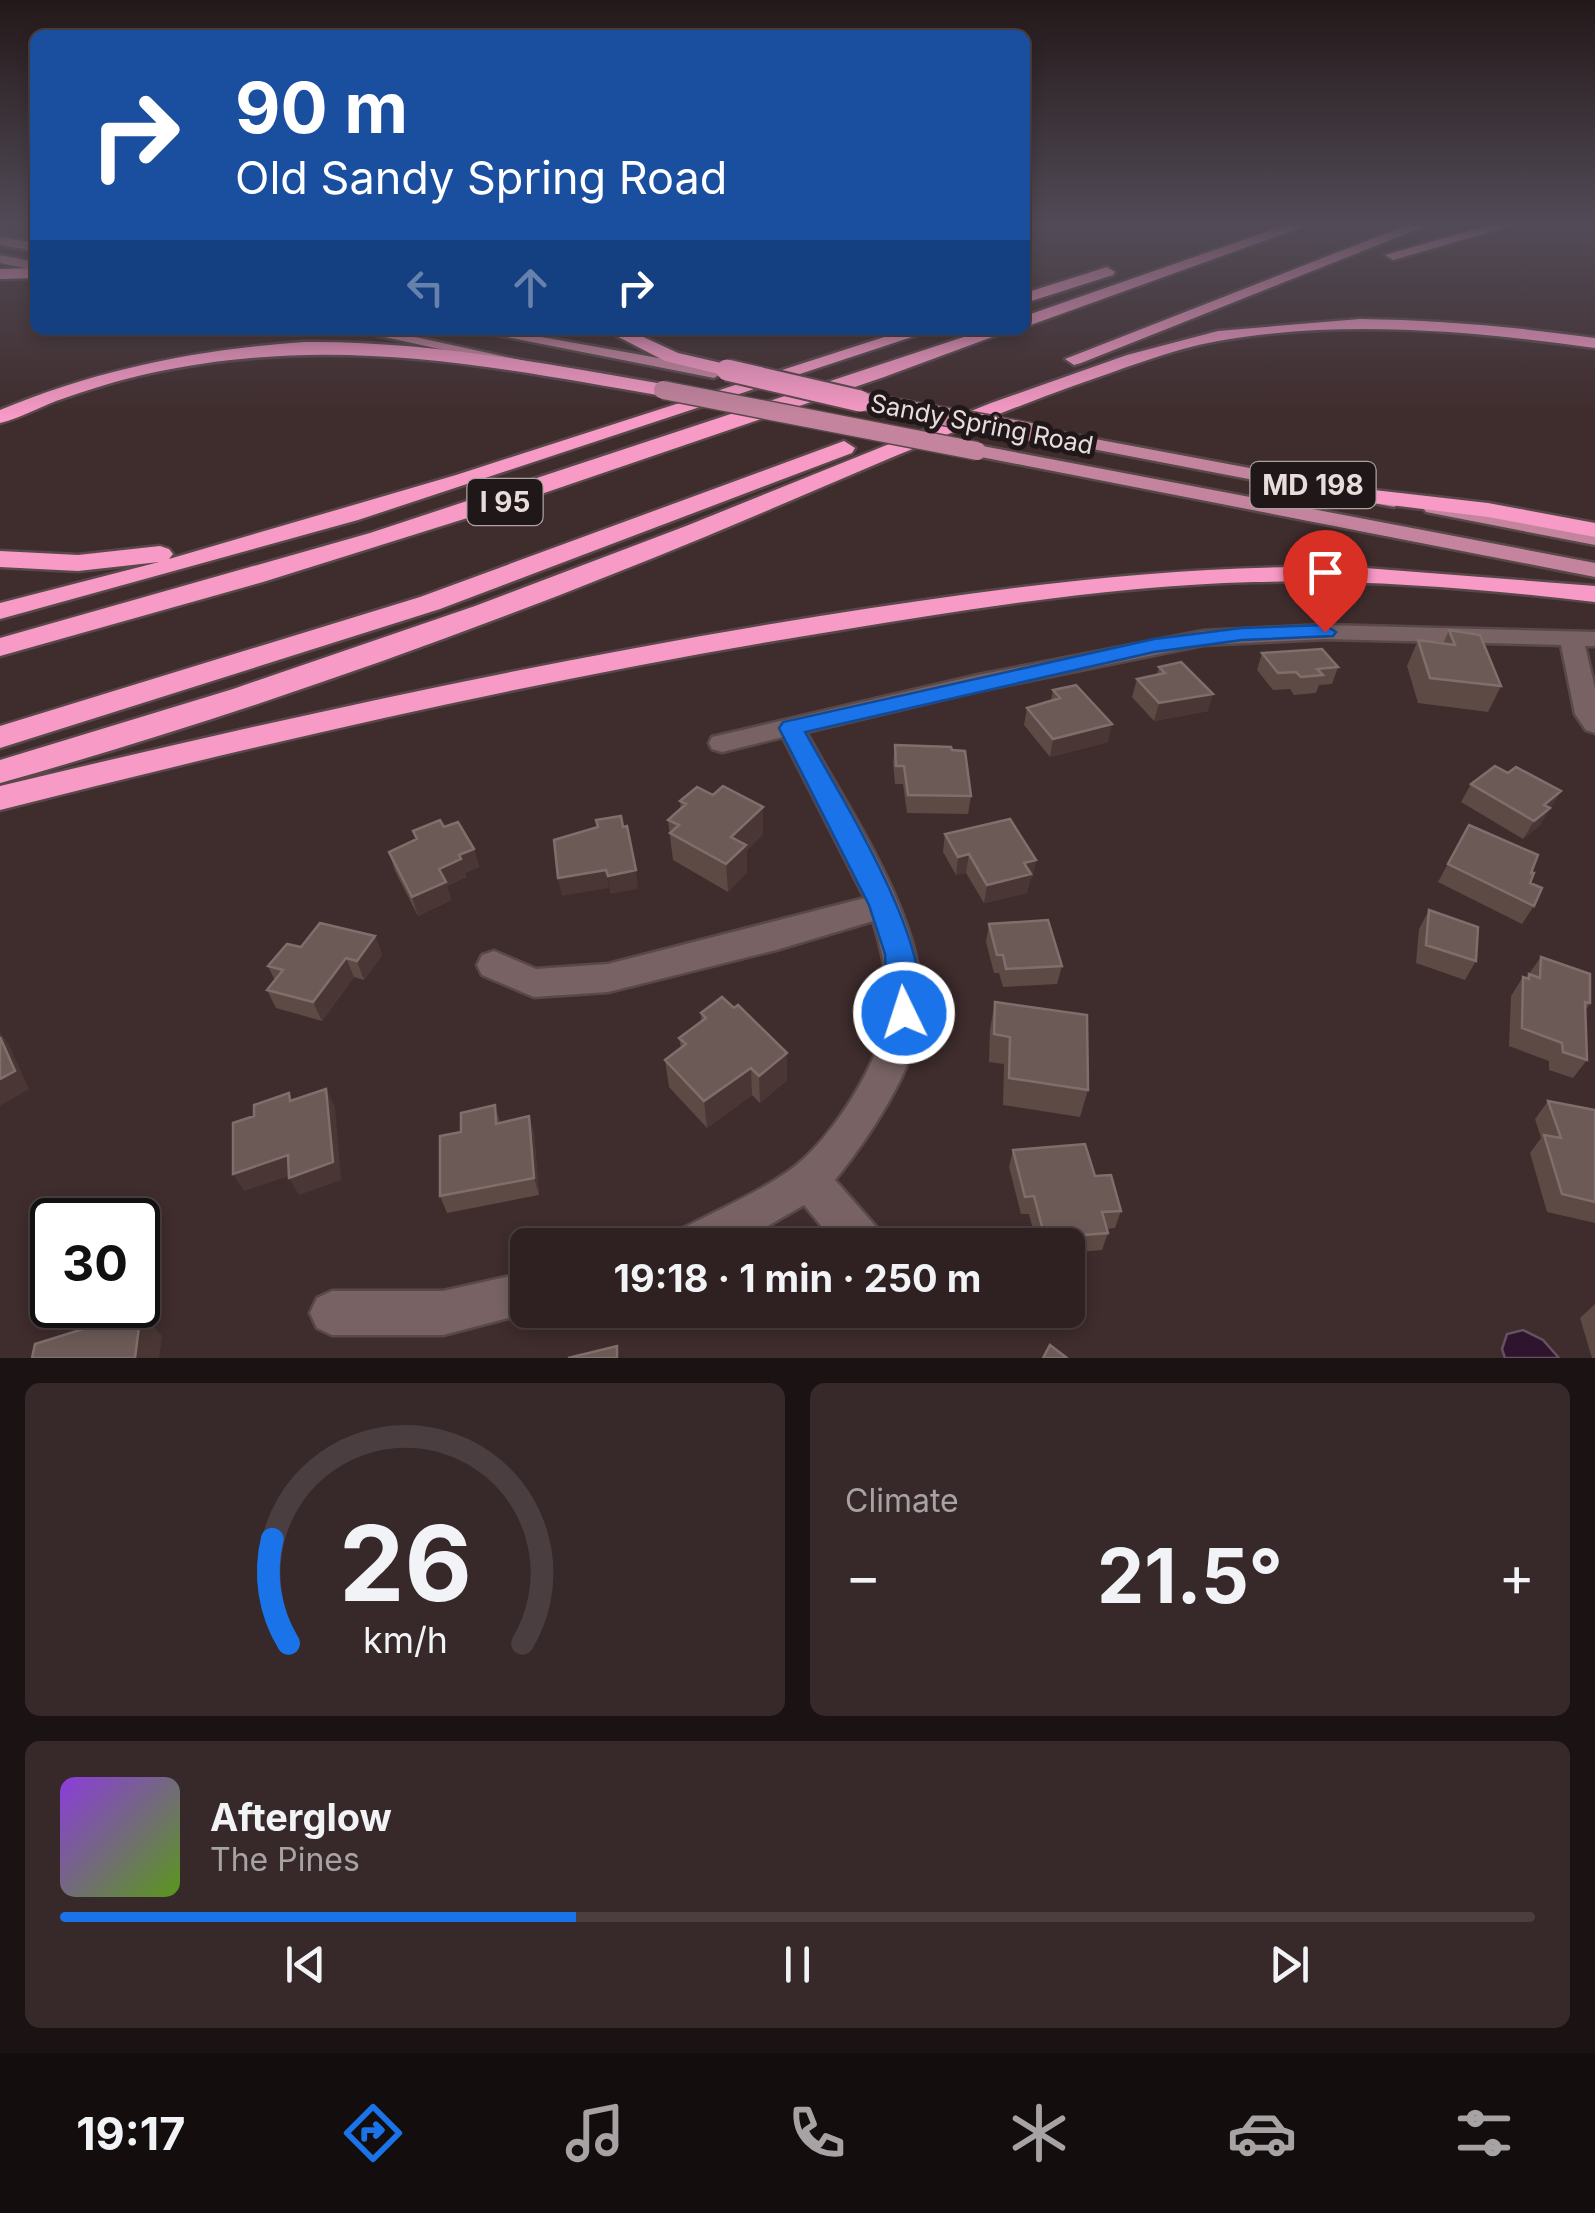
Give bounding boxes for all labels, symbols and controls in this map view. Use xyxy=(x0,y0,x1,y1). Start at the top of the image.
text: 90 m xyxy=(235,65,408,150)
icon: right xyxy=(70,70,200,200)
text: Old Sandy Spring Road xyxy=(235,150,727,205)
icon: left xyxy=(398,260,453,315)
icon: ahead xyxy=(503,260,558,315)
icon: right xyxy=(608,260,663,315)
street label: Sandy Spring Road xyxy=(868,388,1096,460)
road number: MD 198 xyxy=(1250,462,1376,508)
road number: I 95 xyxy=(468,479,542,525)
pin xyxy=(1283,530,1368,633)
icon: arrive xyxy=(1298,545,1353,600)
position arrow xyxy=(852,961,956,1065)
speed limit sign: 30 xyxy=(30,1198,160,1328)
text: 19:18 · 1 min · 250 m xyxy=(614,1255,981,1301)
text: Climate xyxy=(845,1481,959,1520)
text: 26 xyxy=(338,1500,472,1626)
text: 21.5° xyxy=(1097,1530,1283,1621)
text: − xyxy=(845,1543,881,1609)
text: + xyxy=(1499,1543,1535,1609)
text: km/h xyxy=(363,1618,447,1662)
text: Afterglow xyxy=(210,1794,392,1840)
text: The Pines xyxy=(210,1840,360,1879)
icon: previous xyxy=(278,1937,333,1992)
icon: pause xyxy=(770,1937,825,1992)
icon: next xyxy=(1262,1937,1317,1992)
icon: directions xyxy=(338,2098,408,2168)
icon: music xyxy=(560,2098,630,2168)
icon: phone xyxy=(782,2098,852,2168)
icon: climate xyxy=(1004,2098,1074,2168)
icon: car xyxy=(1227,2098,1297,2168)
icon: filters xyxy=(1449,2098,1519,2168)
text: 19:17 xyxy=(76,2106,185,2161)

